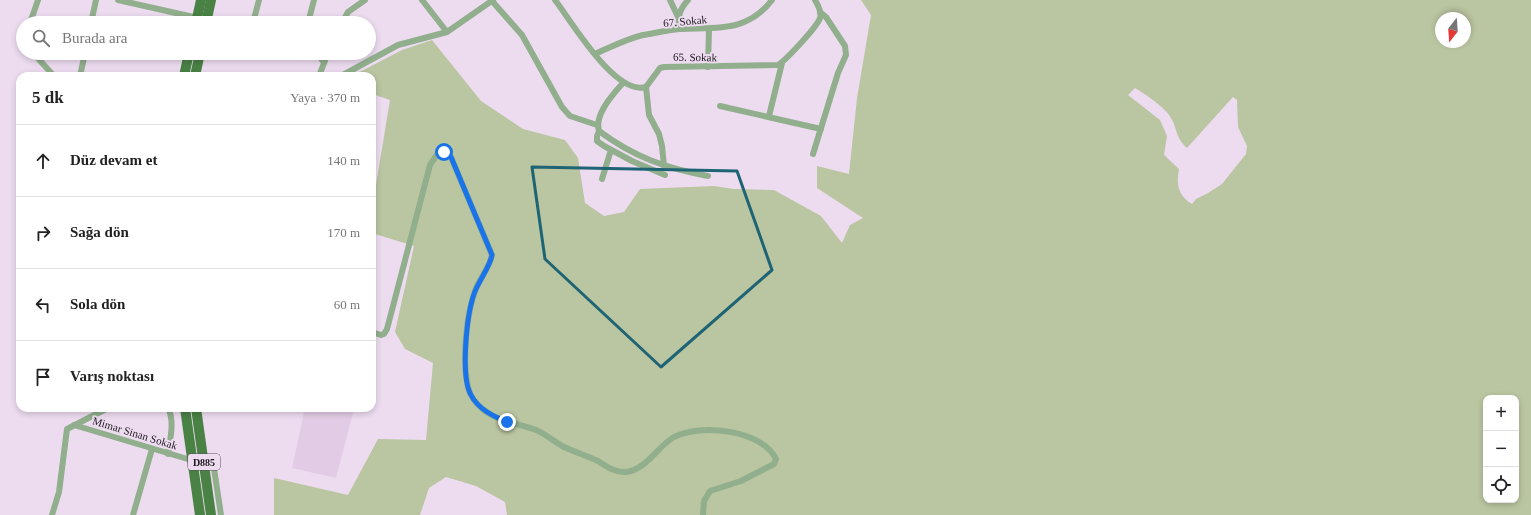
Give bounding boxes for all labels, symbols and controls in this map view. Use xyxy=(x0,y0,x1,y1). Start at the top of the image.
north arrow xyxy=(1435,12,1471,48)
street label: 67. Sokak xyxy=(663,13,708,29)
search box xyxy=(16,16,376,60)
icon: search xyxy=(30,27,52,49)
text: Burada ara xyxy=(62,30,127,46)
street label: 65. Sokak xyxy=(673,51,718,63)
text: 5 dk xyxy=(32,88,64,107)
text: Yaya · 370 m xyxy=(290,90,360,105)
route start xyxy=(435,143,453,161)
icon: ahead xyxy=(32,150,54,172)
text: Düz devam et xyxy=(70,152,157,168)
text: 140 m xyxy=(327,153,360,168)
icon: right xyxy=(32,222,54,244)
text: Sağa dön xyxy=(70,224,129,240)
text: 170 m xyxy=(327,225,360,240)
icon: left xyxy=(32,294,54,316)
text: Sola dön xyxy=(70,296,125,312)
text: 60 m xyxy=(334,297,360,312)
icon: arrive xyxy=(32,366,54,388)
text: Varış noktası xyxy=(70,368,154,384)
map controls xyxy=(1483,395,1519,503)
button: + xyxy=(1483,395,1519,431)
route end xyxy=(498,413,516,431)
street label: Mimar Sinan Sokak xyxy=(91,414,179,452)
button: − xyxy=(1483,431,1519,467)
road number: D885 xyxy=(188,454,220,470)
button: locate xyxy=(1483,467,1519,503)

